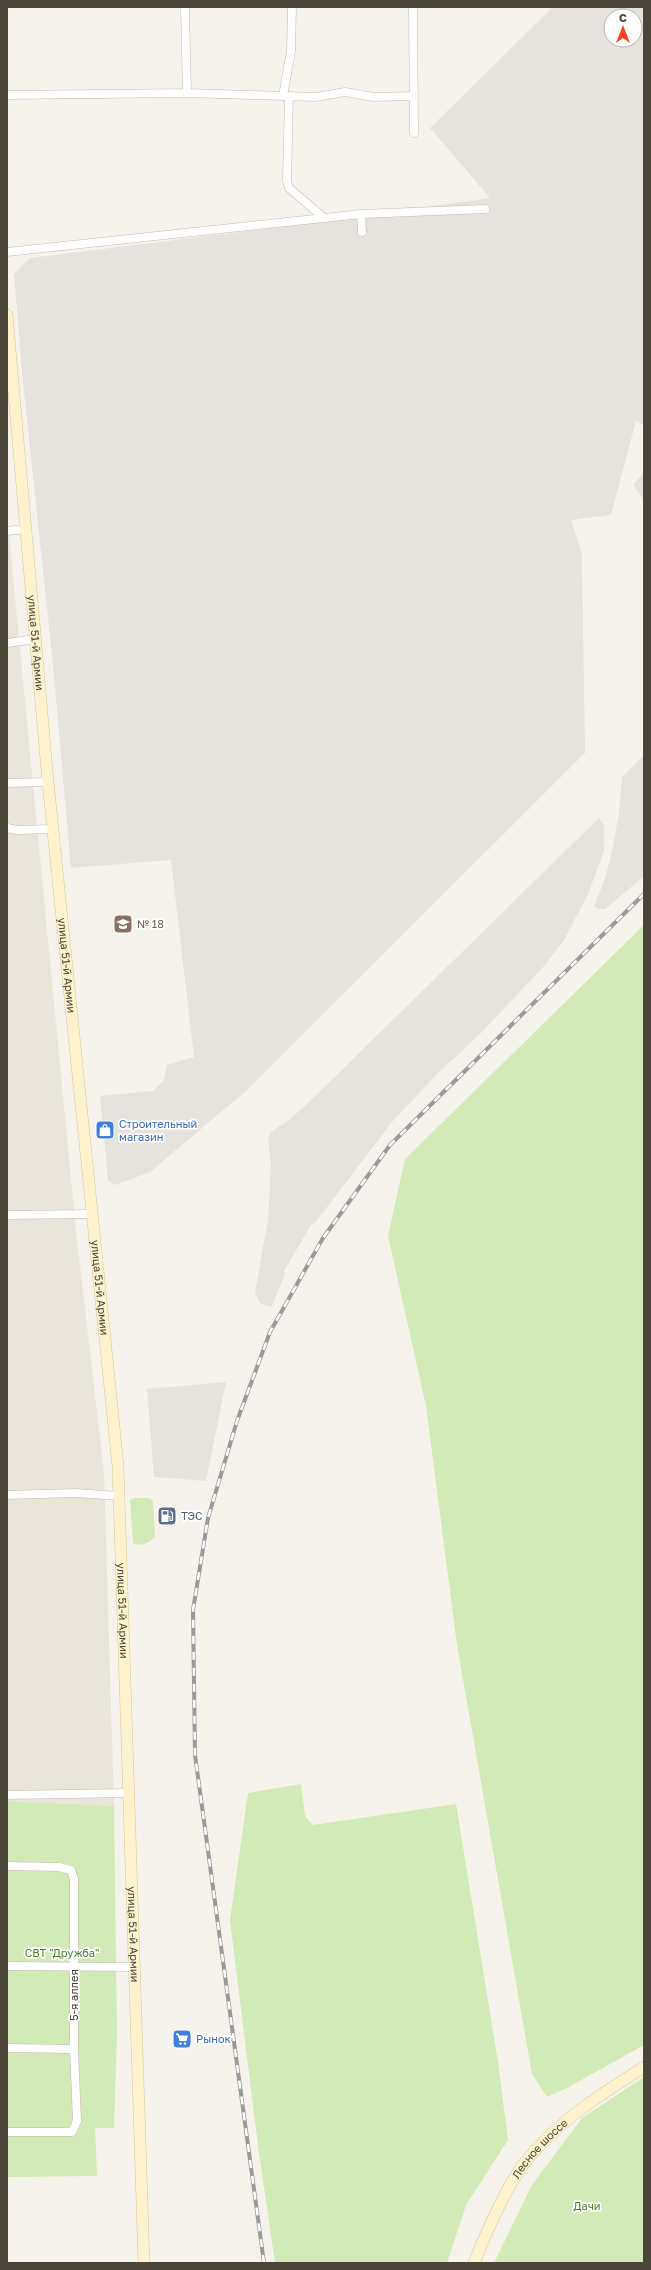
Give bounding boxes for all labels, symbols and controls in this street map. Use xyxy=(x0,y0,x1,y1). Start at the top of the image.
north arrow xyxy=(603,8,643,48)
text: С xyxy=(619,11,627,24)
street label: улица 51-й Армии xyxy=(26,594,47,691)
school or university icon: № 18 xyxy=(112,913,134,935)
street label: улица 51-й Армии xyxy=(56,917,79,1014)
place label: № 18 xyxy=(137,917,164,930)
place label: Строительный магазин xyxy=(119,1117,197,1143)
shop icon: Строительный магазин xyxy=(94,1119,116,1141)
street label: улица 51-й Армии xyxy=(89,1239,112,1336)
fuel station icon: ТЭС xyxy=(156,1505,178,1527)
place label: ТЭС xyxy=(181,1509,203,1522)
street label: улица 51-й Армии xyxy=(115,1562,131,1659)
street label: улица 51-й Армии xyxy=(126,1886,142,1983)
park label: СВТ "Дружба" xyxy=(25,1946,99,1959)
street label: 5-я аллея xyxy=(67,1969,80,2021)
supermarket icon: Рынок xyxy=(171,2028,193,2050)
place label: Рынок xyxy=(196,2032,232,2045)
street label: Лесное шоссе xyxy=(509,2116,570,2181)
park label: Дачи xyxy=(573,2199,601,2212)

